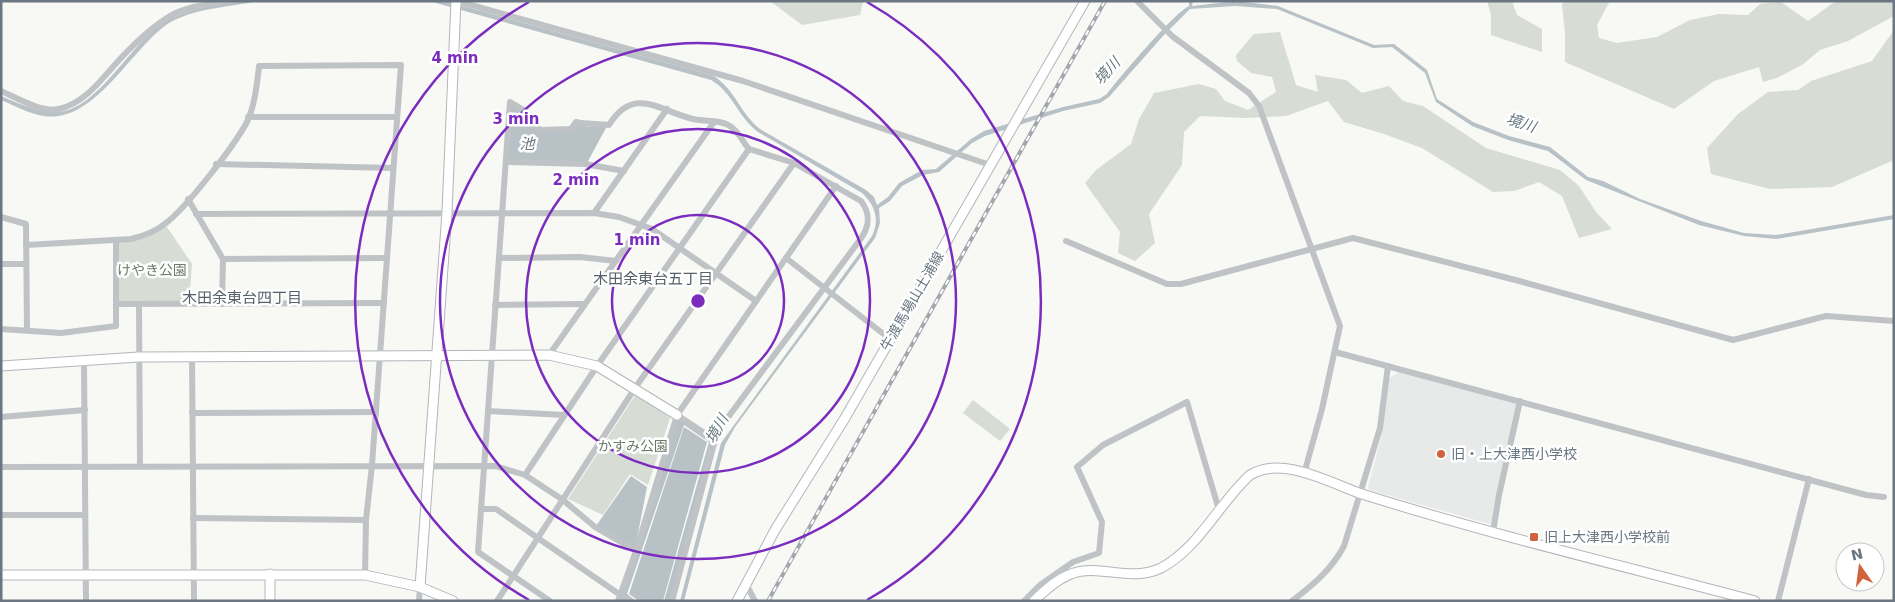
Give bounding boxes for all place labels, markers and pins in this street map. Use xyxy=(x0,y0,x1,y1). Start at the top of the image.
centre of rings xyxy=(689,292,707,310)
place label: 旧・上大津西小学校 xyxy=(1451,446,1577,462)
marker: 旧・上大津西小学校 xyxy=(1435,448,1447,460)
place label: 旧上大津西小学校前 xyxy=(1544,529,1670,545)
marker: 旧上大津西小学校前 xyxy=(1528,531,1540,543)

